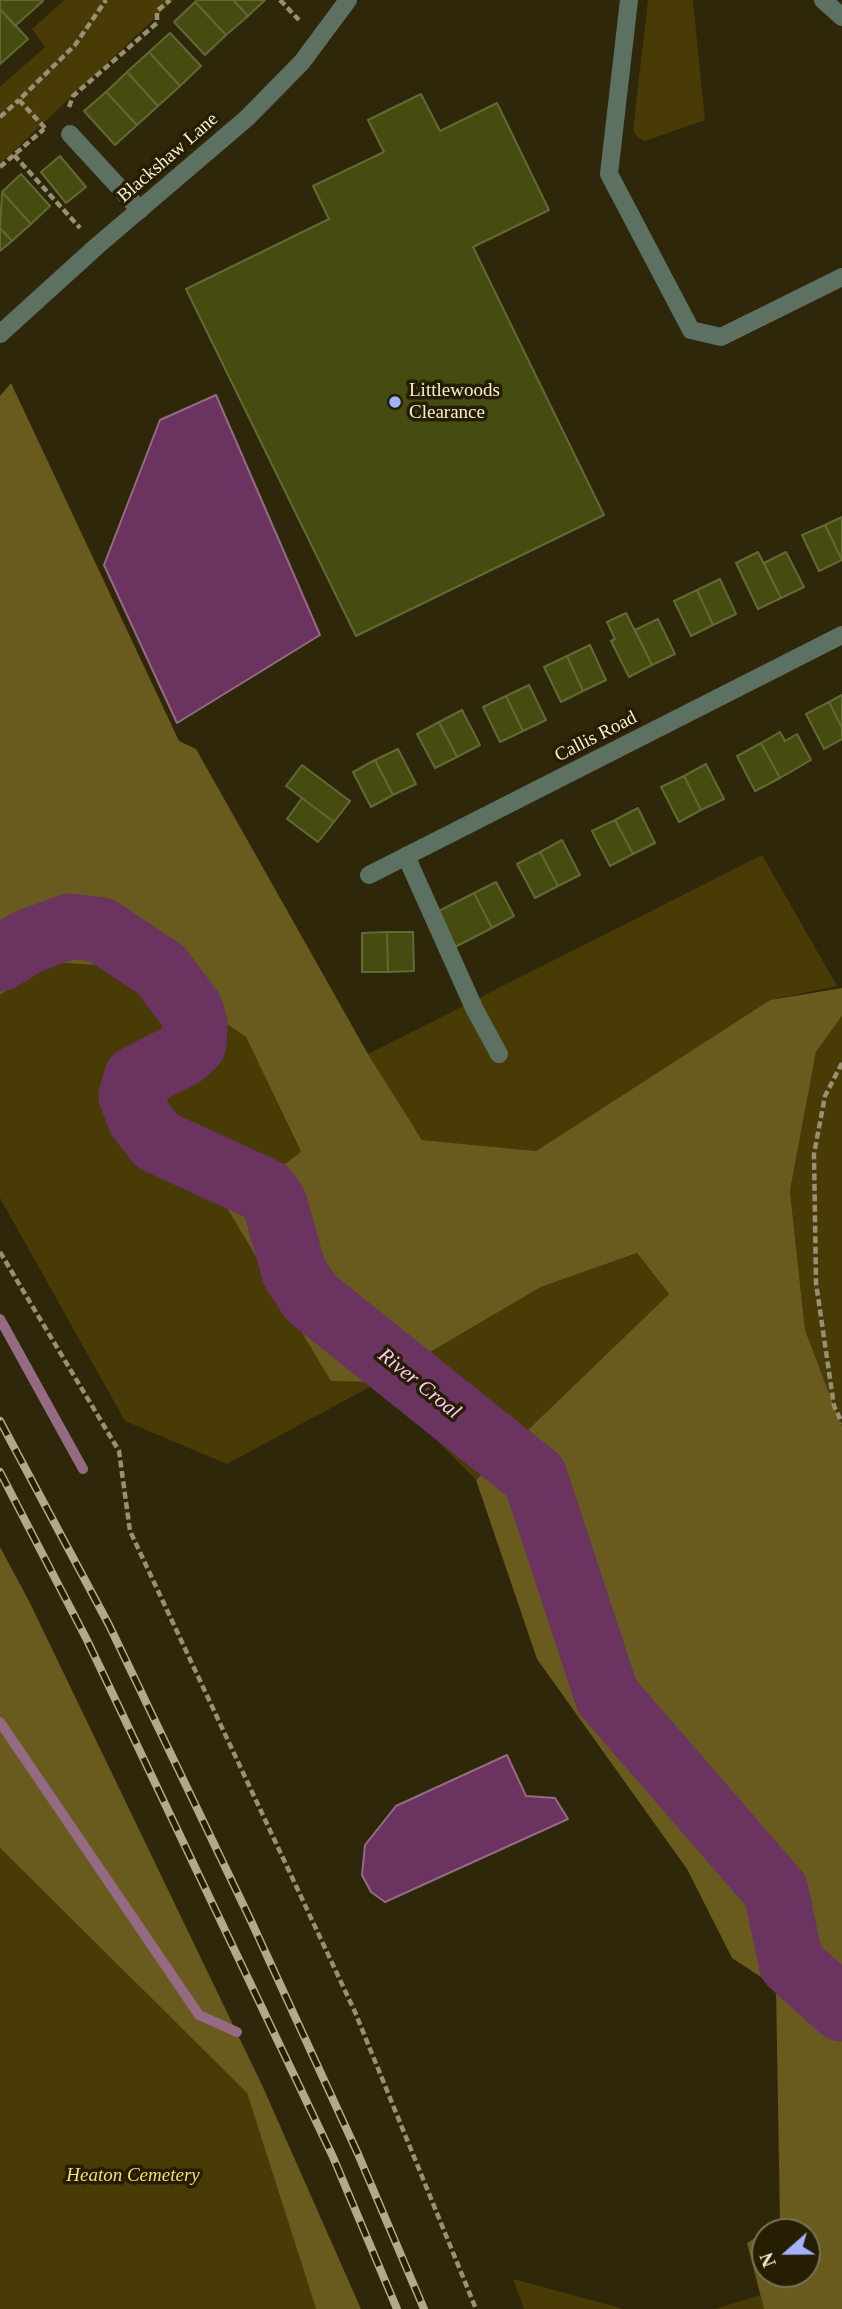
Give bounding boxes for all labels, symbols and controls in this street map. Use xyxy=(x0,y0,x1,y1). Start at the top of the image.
street label: Blackshaw Lane xyxy=(113,108,223,208)
place label: Littlewoods Clearance xyxy=(409,380,500,424)
marker: Littlewoods Clearance xyxy=(387,394,403,410)
street label: Callis Road xyxy=(551,707,641,767)
water label: River Croal xyxy=(373,1343,465,1425)
park label: Heaton Cemetery xyxy=(66,2165,200,2187)
north arrow xyxy=(751,2218,821,2288)
text: N xyxy=(756,2250,780,2270)

